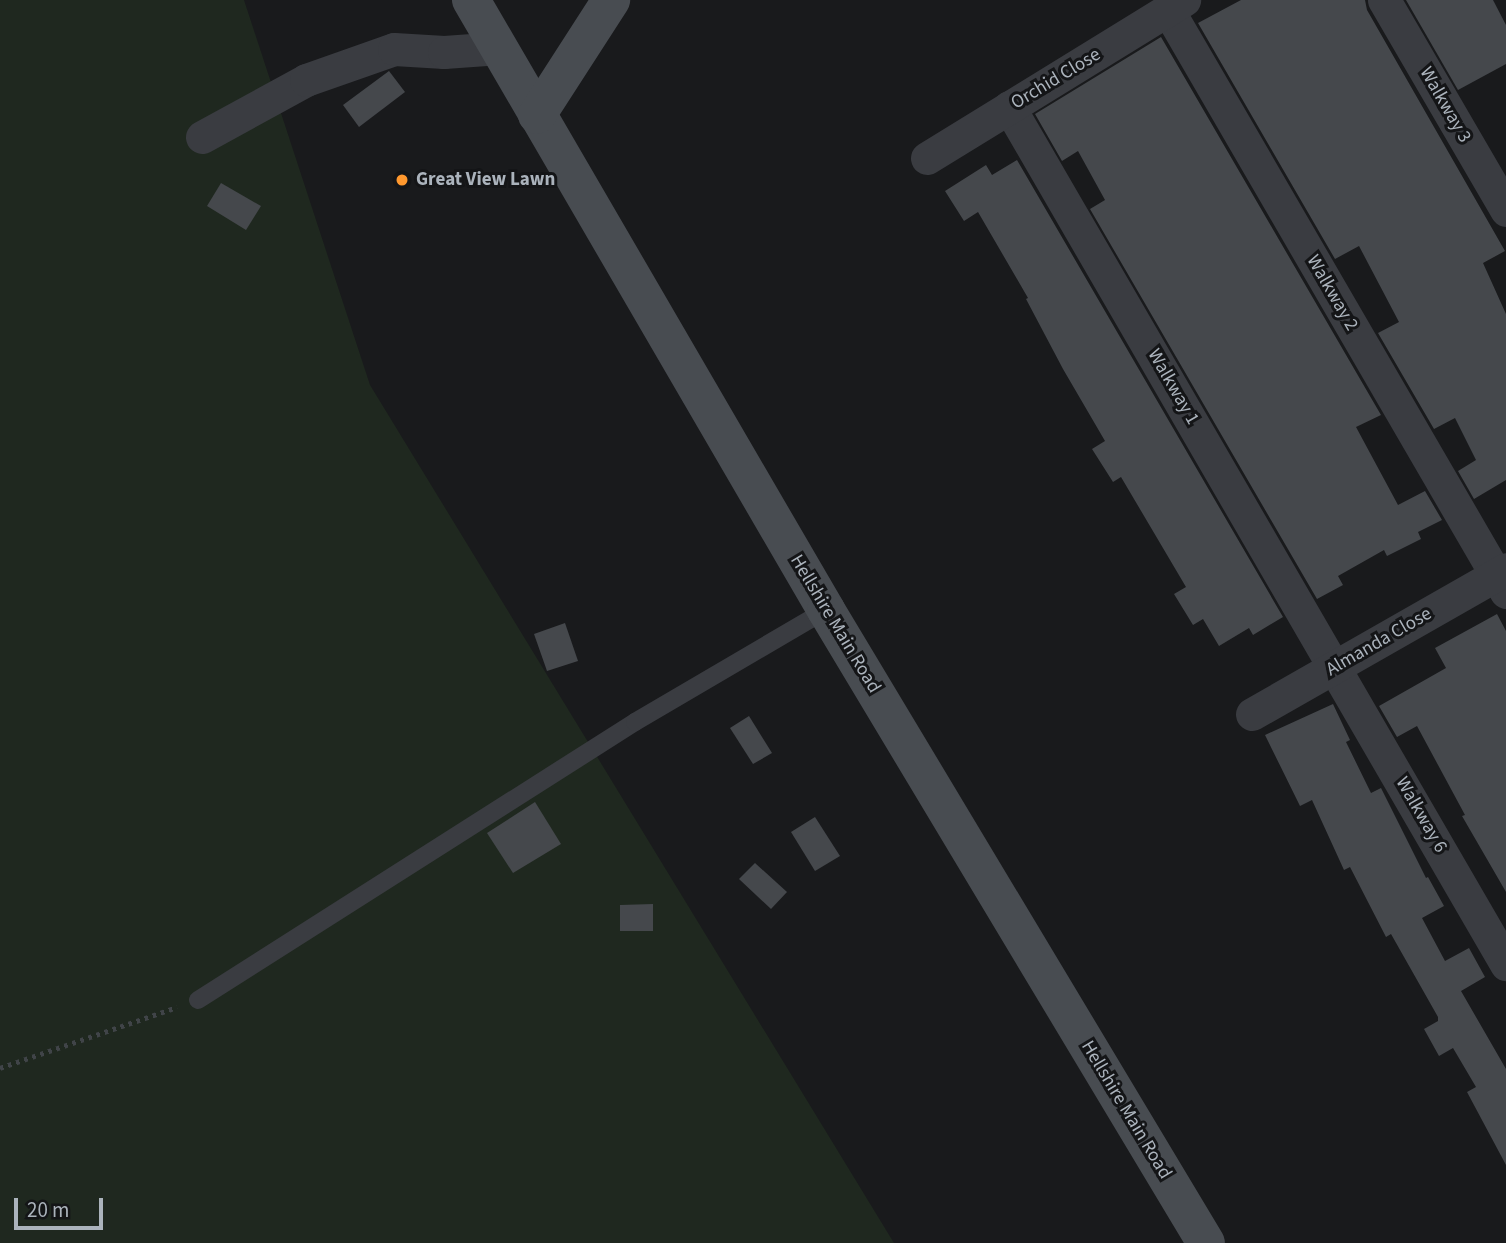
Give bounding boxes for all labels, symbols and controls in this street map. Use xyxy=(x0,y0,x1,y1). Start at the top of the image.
street label: Orchid Close xyxy=(1007,43,1105,115)
street label: Walkway 3 xyxy=(1414,63,1476,147)
place label: Great View Lawn xyxy=(416,169,555,191)
marker: Great View Lawn xyxy=(394,172,410,188)
street label: Walkway 2 xyxy=(1301,251,1363,335)
street label: Walkway 1 xyxy=(1142,345,1204,429)
street label: Hellshire Main Road xyxy=(785,551,885,697)
street label: Almanda Close xyxy=(1322,603,1436,681)
street label: Walkway 6 xyxy=(1390,773,1452,857)
street label: Hellshire Main Road xyxy=(1076,1037,1176,1183)
scale bar xyxy=(18,1184,107,1228)
text: 20 m xyxy=(27,1195,69,1225)

